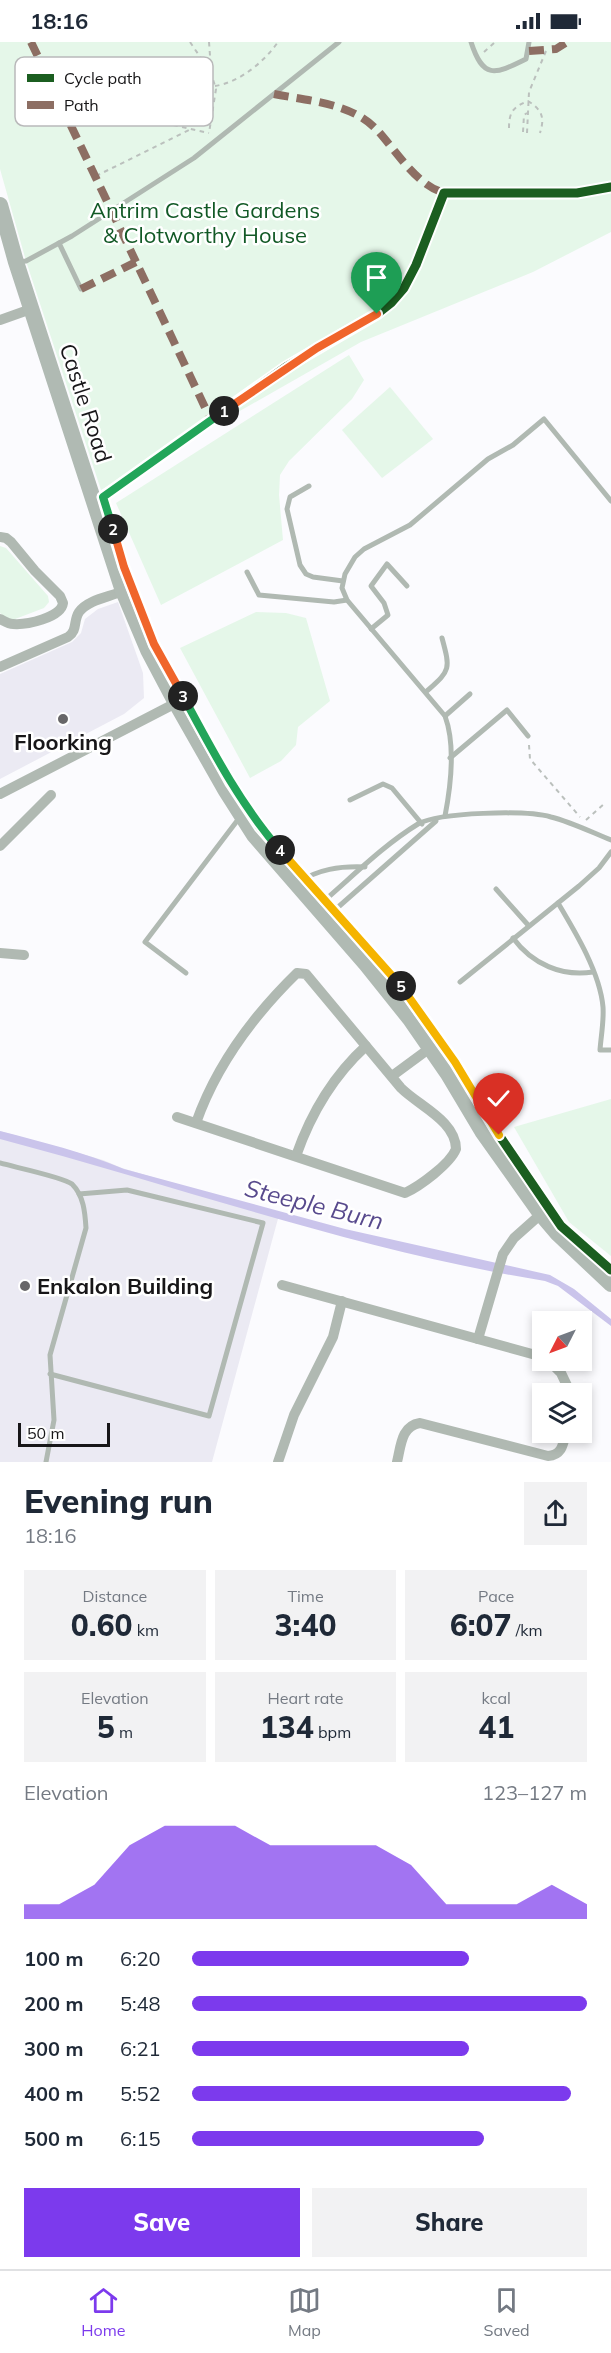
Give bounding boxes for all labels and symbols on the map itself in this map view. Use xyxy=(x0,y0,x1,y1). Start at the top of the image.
legend xyxy=(15,57,213,126)
text: Cycle path xyxy=(64,68,142,88)
text: Path xyxy=(64,95,99,115)
park label: Antrim Castle Gardens & Clotworthy House xyxy=(90,196,320,249)
pin xyxy=(351,252,402,314)
street label: Castle Road xyxy=(54,340,118,466)
pin: 1 xyxy=(209,396,239,426)
pin: 2 xyxy=(98,514,128,544)
pin: 3 xyxy=(168,681,198,711)
marker: Floorking xyxy=(56,712,70,726)
place label: Floorking xyxy=(14,728,112,756)
pin: 4 xyxy=(265,835,295,865)
pin: 5 xyxy=(386,971,416,1001)
pin xyxy=(473,1073,524,1135)
water label: Steeple Burn xyxy=(242,1172,387,1236)
place label: Enkalon Building xyxy=(37,1272,213,1300)
marker: Enkalon Building xyxy=(18,1279,32,1293)
north arrow xyxy=(532,1311,592,1371)
scale bar xyxy=(18,1420,110,1448)

